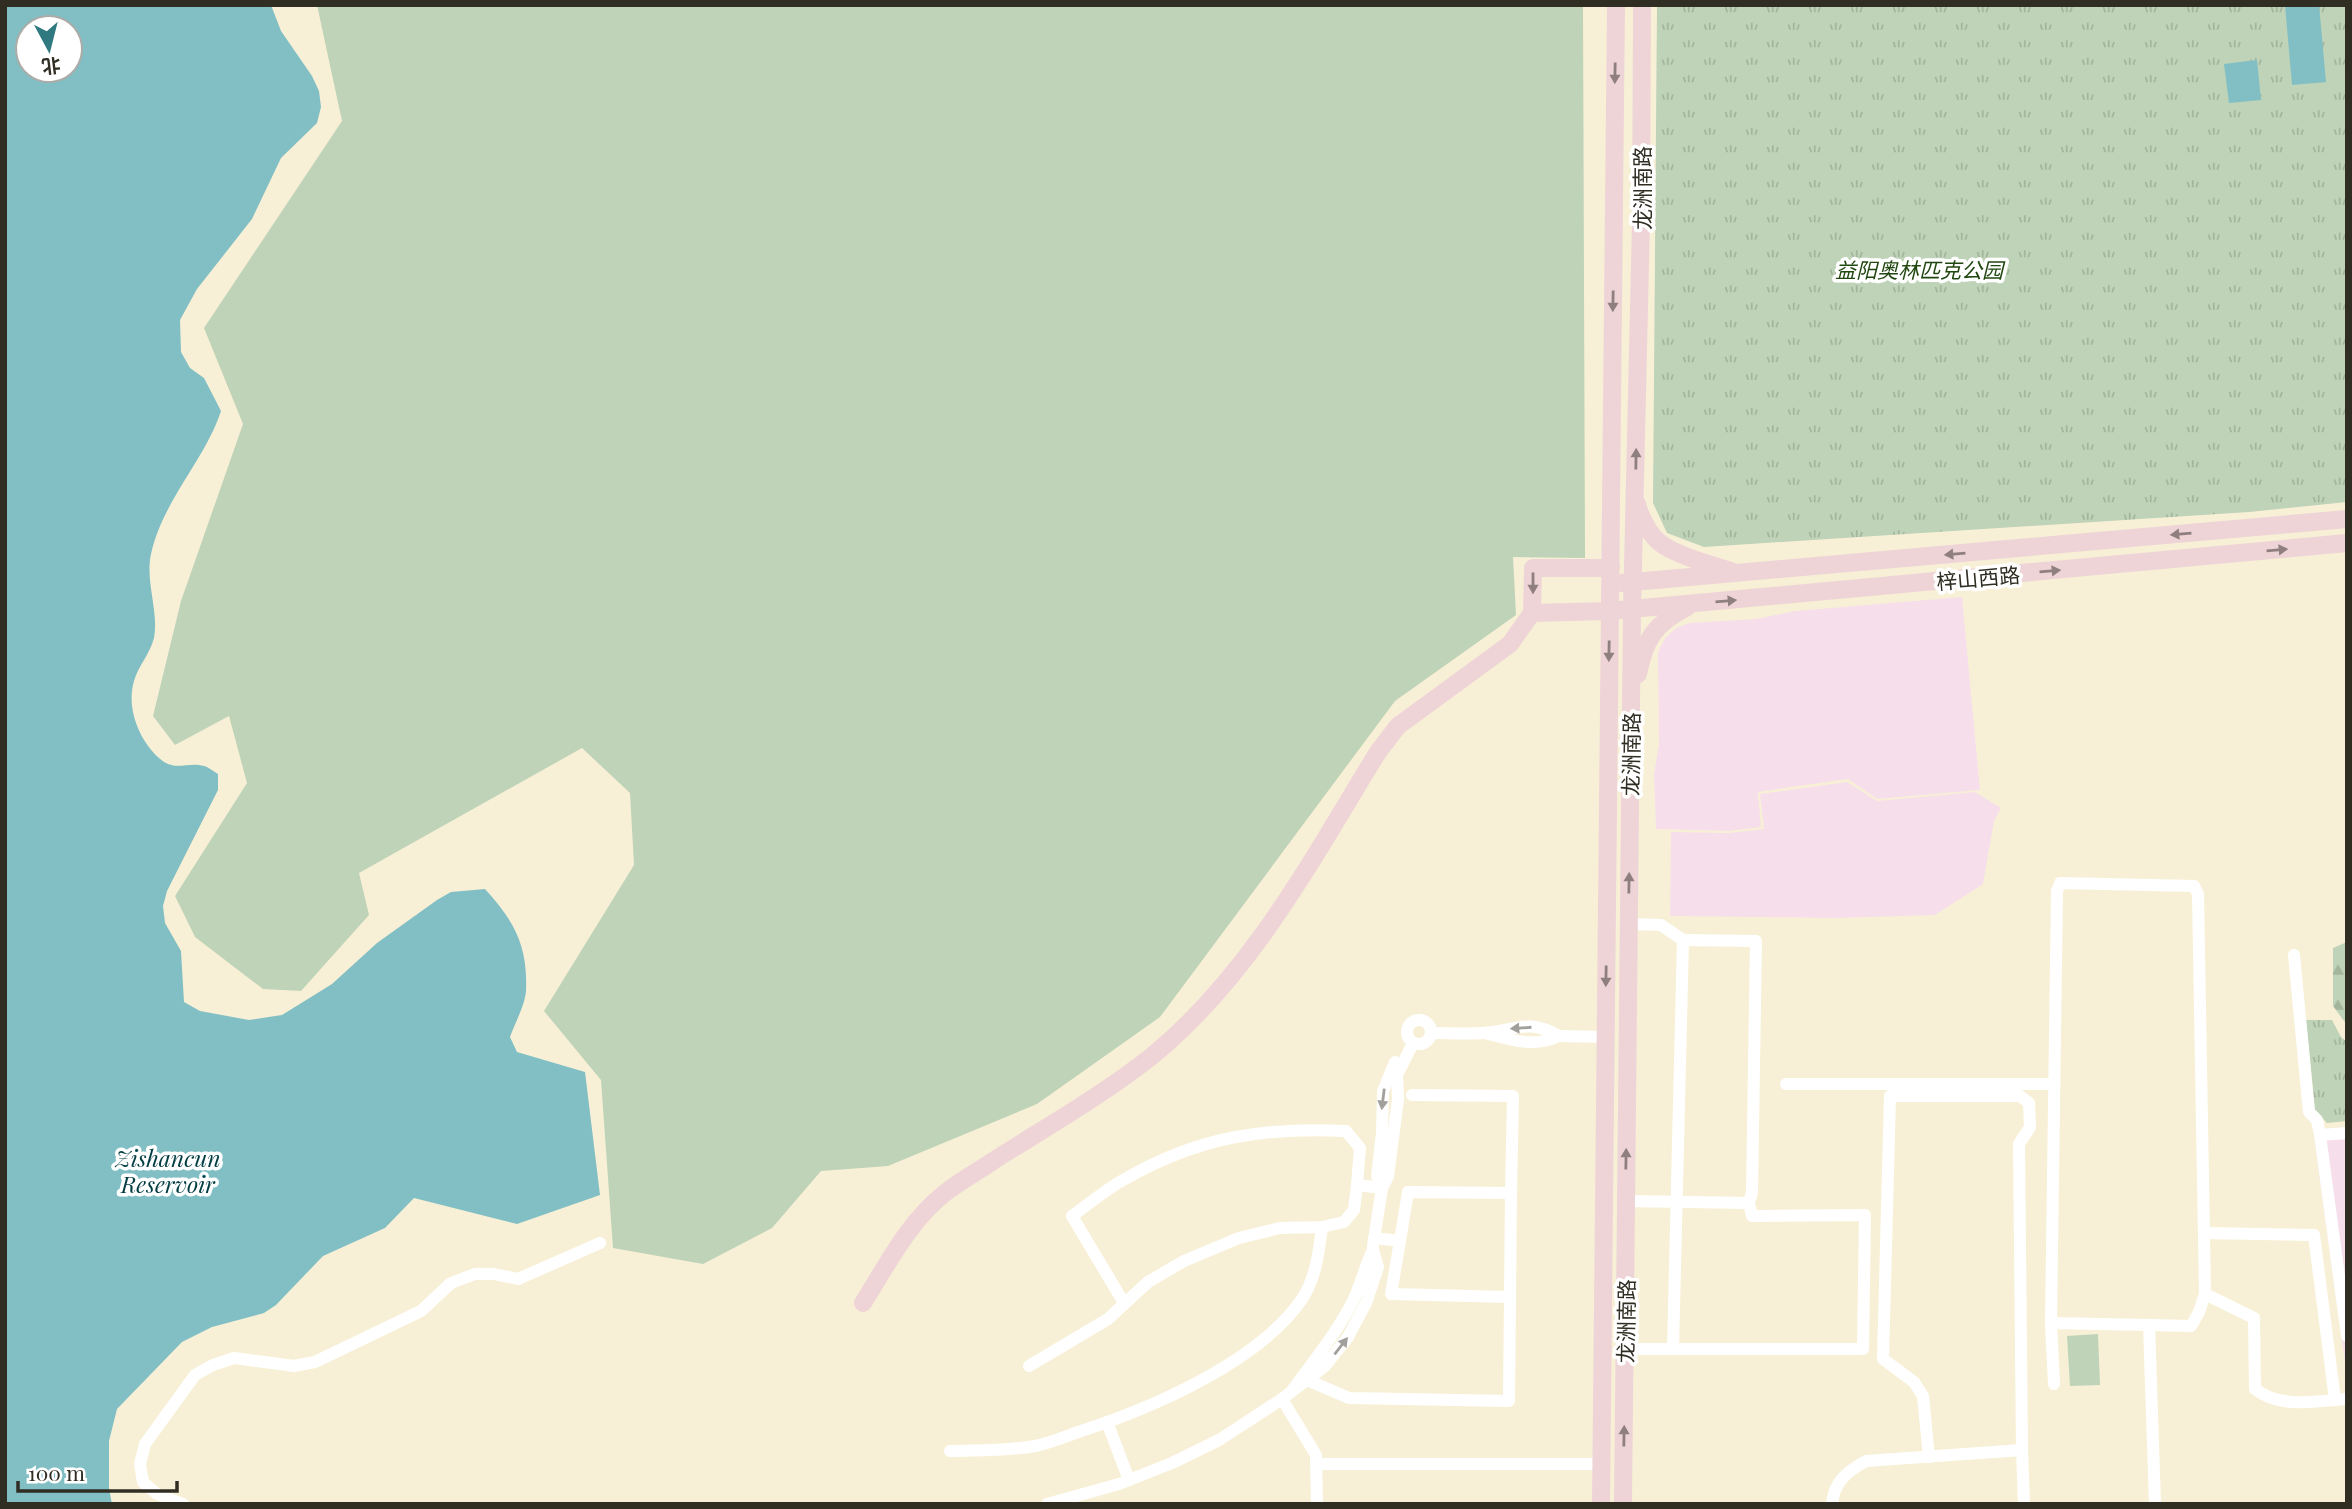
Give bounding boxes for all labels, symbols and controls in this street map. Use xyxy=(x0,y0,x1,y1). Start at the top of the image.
north arrow xyxy=(14,14,84,84)
text: 北 xyxy=(40,53,62,81)
one-way arrow xyxy=(1609,63,1621,85)
street label: 龙洲南路 xyxy=(1627,146,1655,230)
park label: 益阳奥林匹克公园 xyxy=(1835,255,2006,283)
one-way arrow xyxy=(1607,290,1619,312)
one-way arrow xyxy=(1630,448,1641,470)
one-way arrow xyxy=(2170,529,2192,540)
one-way arrow xyxy=(2266,544,2288,555)
one-way arrow xyxy=(1943,549,1965,560)
street label: 梓山西路 xyxy=(1935,559,2021,595)
one-way arrow xyxy=(2040,565,2062,576)
one-way arrow xyxy=(1527,572,1538,594)
one-way arrow xyxy=(1715,595,1737,606)
one-way arrow xyxy=(1603,640,1615,662)
street label: 龙洲南路 xyxy=(1615,712,1645,796)
one-way arrow xyxy=(1623,871,1635,893)
one-way arrow xyxy=(1600,966,1612,988)
one-way arrow xyxy=(1510,1023,1532,1034)
one-way arrow xyxy=(1377,1088,1388,1110)
water label: Zishancun Reservoir xyxy=(114,1142,221,1199)
one-way arrow xyxy=(1621,1148,1632,1170)
street label: 龙洲南路 xyxy=(1610,1279,1640,1363)
one-way arrow xyxy=(1333,1338,1348,1356)
one-way arrow xyxy=(1618,1424,1630,1446)
scale bar xyxy=(18,1450,177,1494)
text: 100 m xyxy=(28,1458,85,1486)

